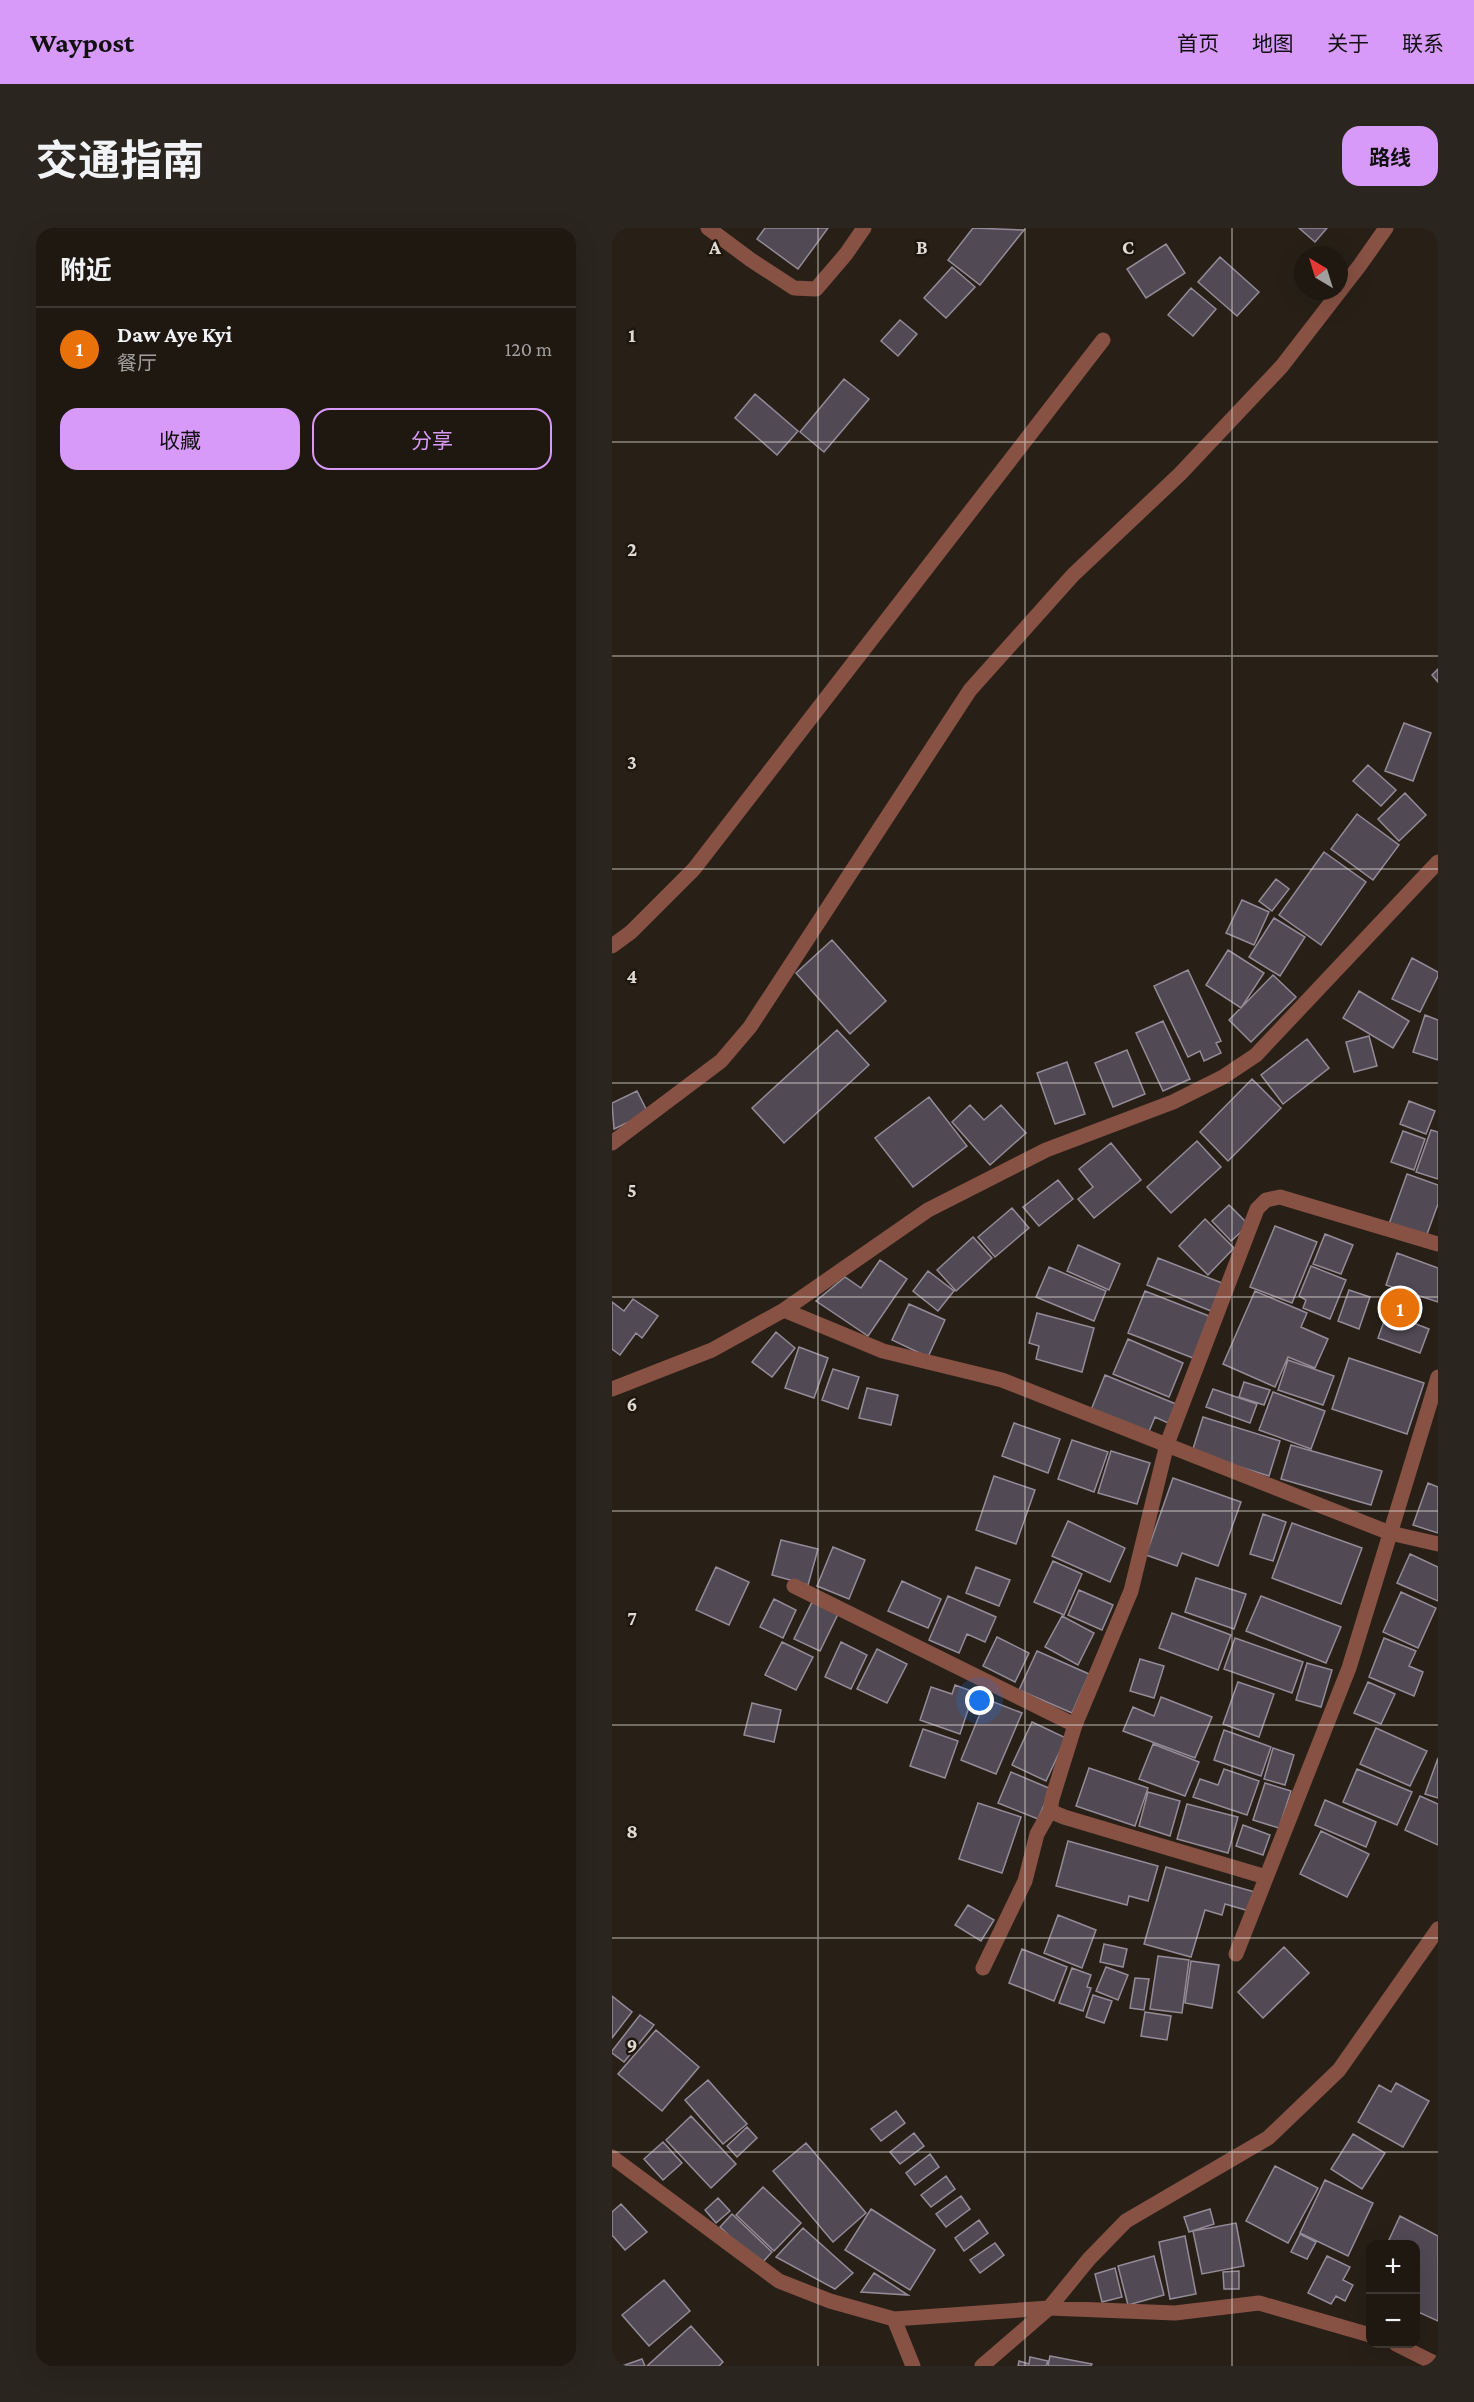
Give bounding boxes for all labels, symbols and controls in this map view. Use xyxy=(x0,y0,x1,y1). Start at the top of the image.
text: Waypost xyxy=(30,27,134,58)
text: 首页 xyxy=(1177,32,1219,56)
text: 地图 xyxy=(1252,32,1294,56)
text: 关于 xyxy=(1327,32,1369,56)
text: 联系 xyxy=(1402,32,1444,56)
button: 路线 xyxy=(1342,126,1438,186)
text: 交通指南 xyxy=(36,137,204,184)
text: A xyxy=(708,236,722,258)
text: B xyxy=(916,236,928,258)
text: C xyxy=(1122,236,1134,258)
north arrow xyxy=(1294,246,1348,300)
text: 附近 xyxy=(60,256,112,285)
text: Daw Aye Kyi xyxy=(117,322,232,347)
text: 1 xyxy=(628,324,636,346)
text: 1 xyxy=(76,338,83,360)
text: 120 m xyxy=(505,338,552,360)
text: 餐厅 xyxy=(117,352,157,374)
button: 收藏 xyxy=(60,408,300,470)
button: 分享 xyxy=(312,408,552,470)
text: 2 xyxy=(627,538,637,560)
text: 3 xyxy=(627,751,637,773)
text: 4 xyxy=(627,965,638,987)
text: 5 xyxy=(627,1179,637,1201)
pin: 1 xyxy=(1380,1286,1420,1330)
text: 6 xyxy=(627,1393,637,1415)
text: 7 xyxy=(627,1607,637,1629)
your location xyxy=(965,1686,994,1715)
text: 8 xyxy=(626,1820,638,1842)
text: 9 xyxy=(627,2034,637,2056)
map controls xyxy=(1366,2240,1420,2348)
button: + xyxy=(1366,2240,1420,2294)
button: − xyxy=(1366,2294,1420,2348)

